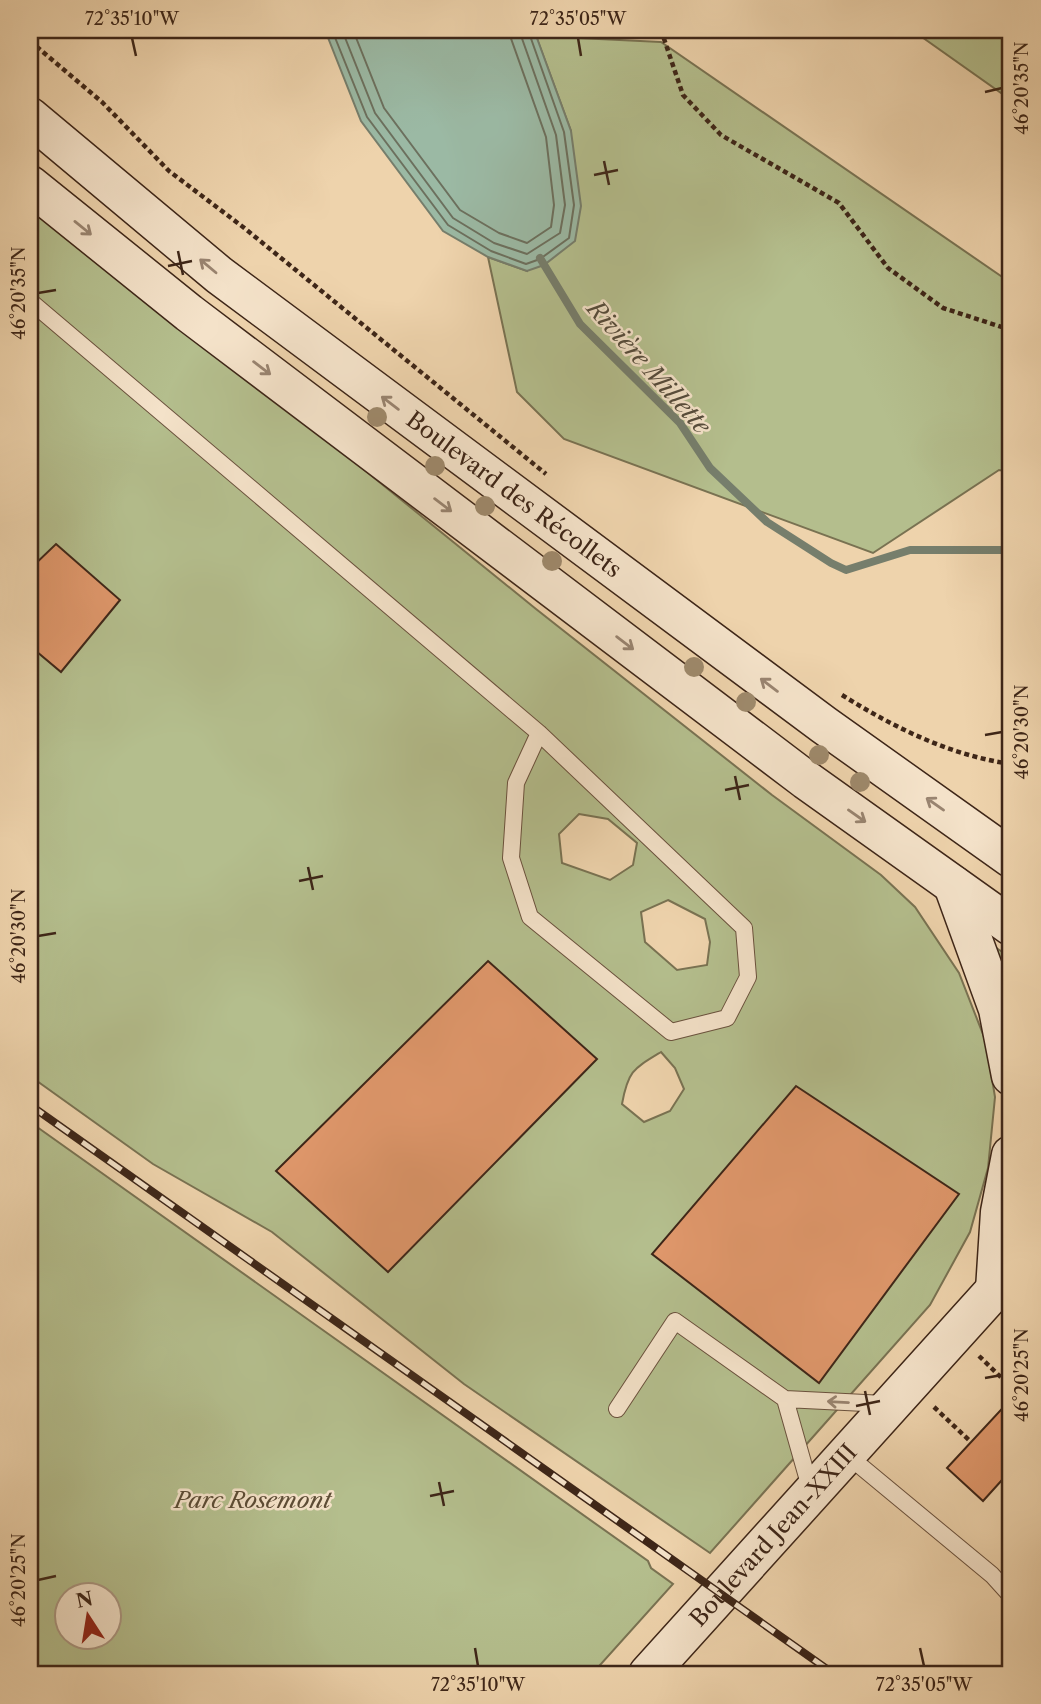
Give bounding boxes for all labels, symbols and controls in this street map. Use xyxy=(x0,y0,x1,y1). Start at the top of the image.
text: 72°35'10"W xyxy=(85,8,180,30)
text: 72°35'05"W xyxy=(530,8,627,30)
text: 46°20'35"N xyxy=(1011,41,1033,135)
one-way arrow xyxy=(73,220,92,235)
text: 46°20'35"N xyxy=(8,246,30,340)
one-way arrow xyxy=(199,258,217,274)
water label: Rivière Millette xyxy=(580,293,718,441)
one-way arrow xyxy=(252,361,271,376)
one-way arrow xyxy=(381,395,400,410)
street label: Boulevard des Récollets xyxy=(401,405,627,583)
one-way arrow xyxy=(434,498,452,513)
one-way arrow xyxy=(615,635,634,650)
one-way arrow xyxy=(760,677,779,692)
text: 46°20'30"N xyxy=(1011,684,1033,780)
one-way arrow xyxy=(926,797,945,811)
one-way arrow xyxy=(847,809,866,823)
text: 46°20'30"N xyxy=(8,888,30,984)
text: 46°20'25"N xyxy=(1011,1328,1033,1422)
one-way arrow xyxy=(827,1395,850,1408)
street label: Boulevard Jean-XXIII xyxy=(684,1438,863,1632)
park label: Parc Rosemont xyxy=(173,1486,333,1514)
text: 46°20'25"N xyxy=(8,1533,30,1627)
north arrow xyxy=(52,1582,122,1652)
text: N xyxy=(74,1587,95,1613)
text: 72°35'10"W xyxy=(431,1674,526,1696)
text: 72°35'05"W xyxy=(876,1674,973,1696)

